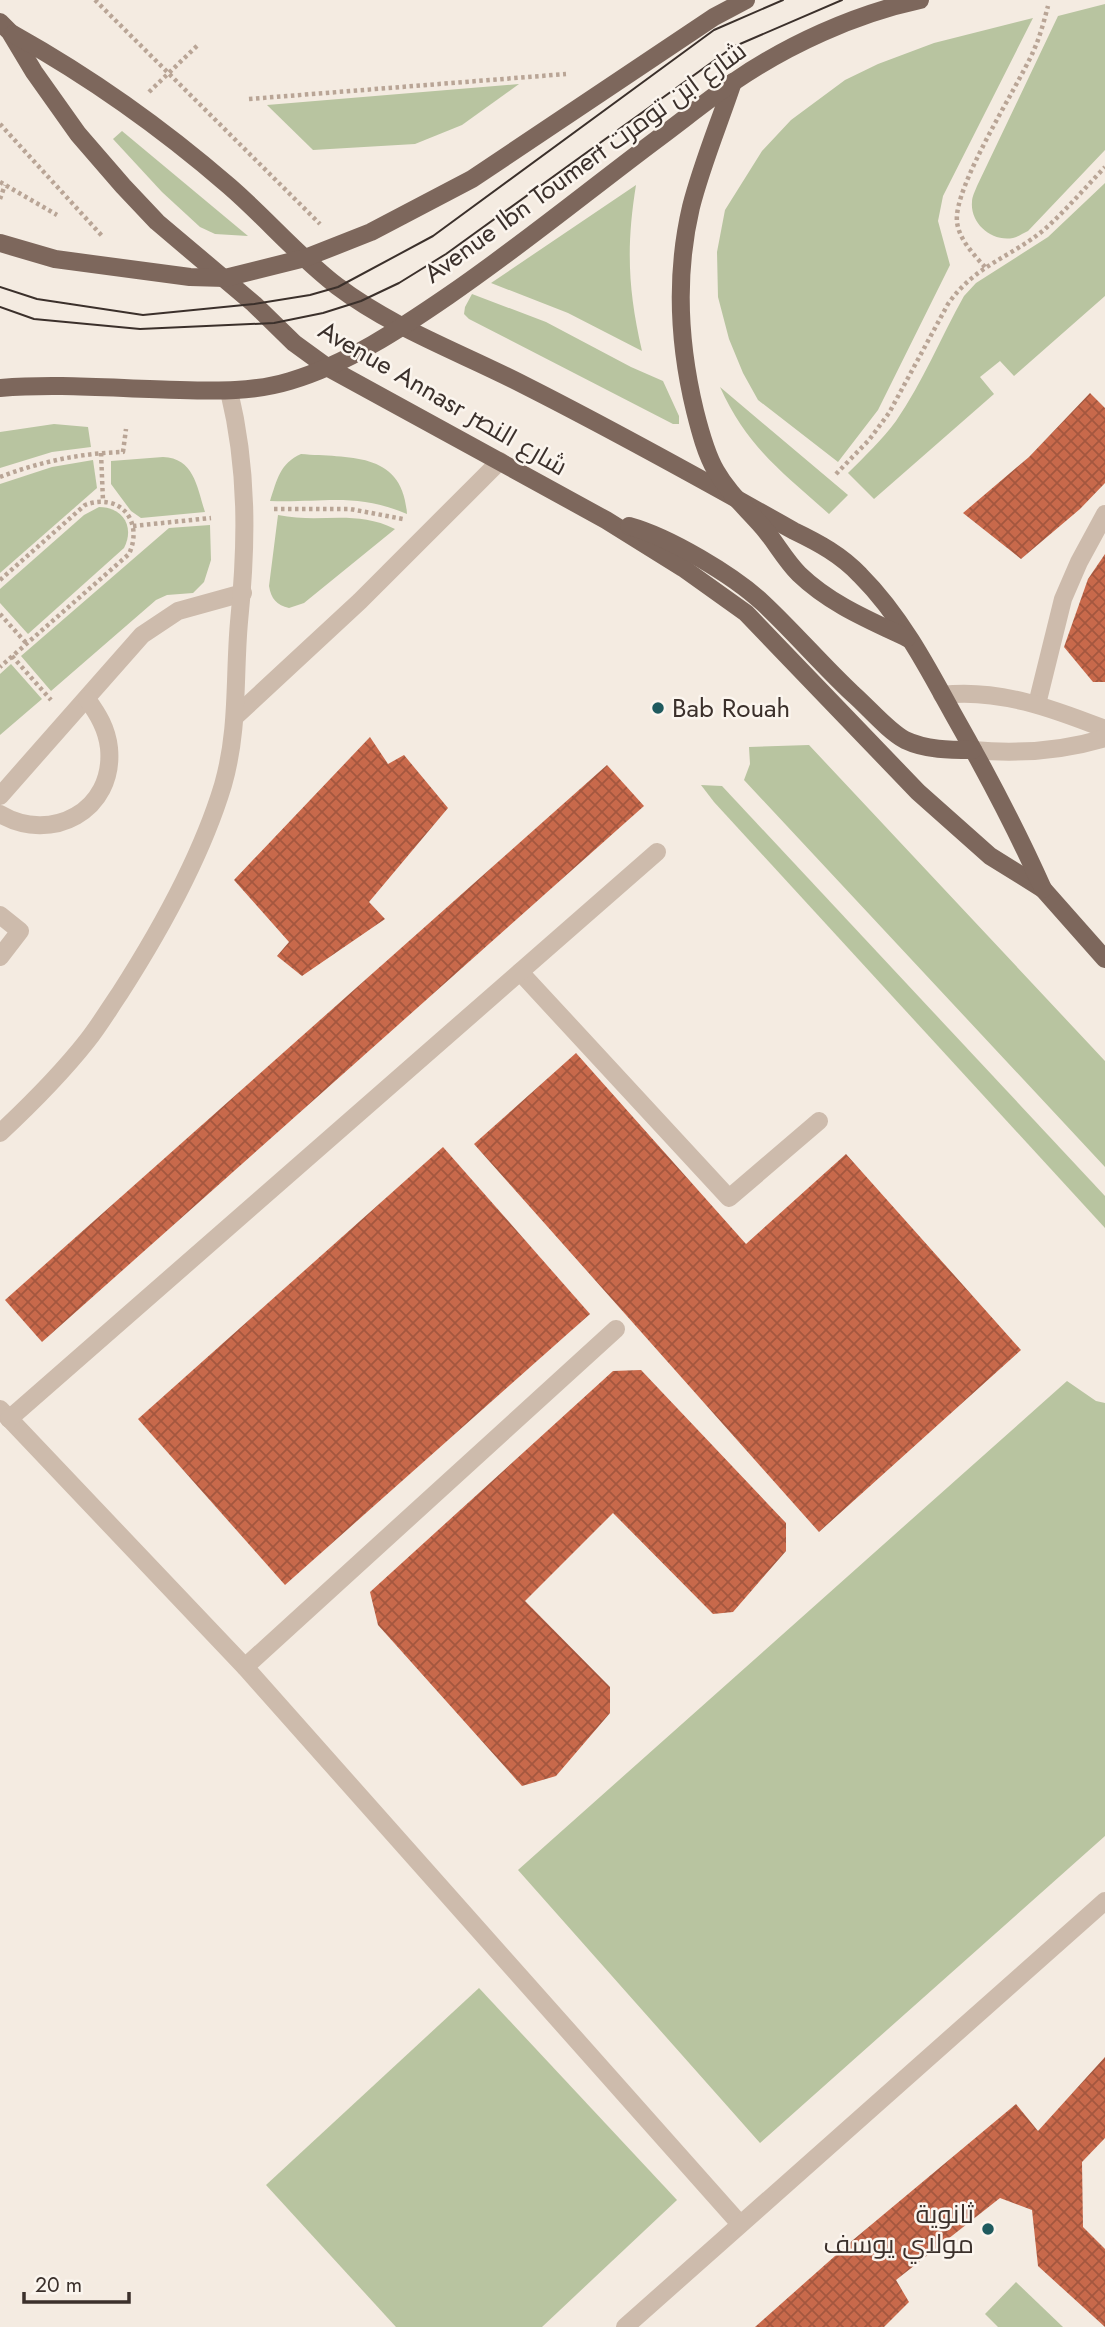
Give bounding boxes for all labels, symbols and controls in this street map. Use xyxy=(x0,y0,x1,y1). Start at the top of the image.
street label: Avenue Ibn Toumert شارع ابن تومرت xyxy=(416,32,754,292)
street label: Avenue Annasr شارع النصر xyxy=(311,311,575,485)
place label: Bab Rouah xyxy=(672,689,790,727)
marker: Bab Rouah xyxy=(650,700,666,716)
place label: ثانوية مولاي يوسف xyxy=(824,2195,974,2264)
marker: ثانوية مولاي يوسف xyxy=(980,2221,996,2237)
scale bar xyxy=(24,2260,130,2304)
text: 20 m xyxy=(35,2270,82,2300)

